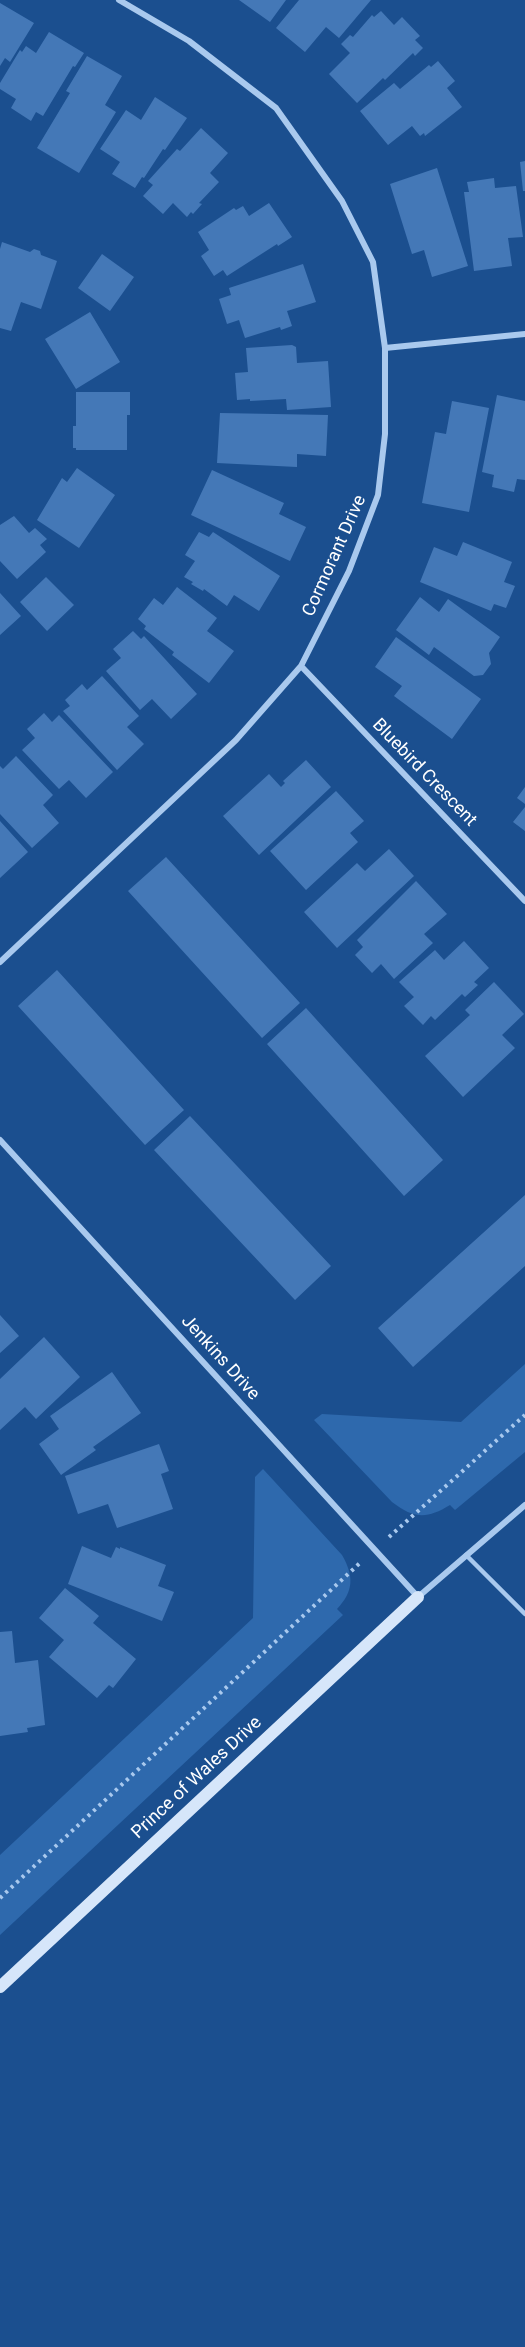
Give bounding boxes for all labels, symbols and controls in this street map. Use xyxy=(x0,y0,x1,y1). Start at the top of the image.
street label: Cormorant Drive xyxy=(299,492,371,620)
street label: Bluebird Crescent xyxy=(367,715,481,831)
street label: Jenkins Drive xyxy=(176,1311,264,1405)
street label: Prince of Wales Drive xyxy=(128,1712,266,1844)

